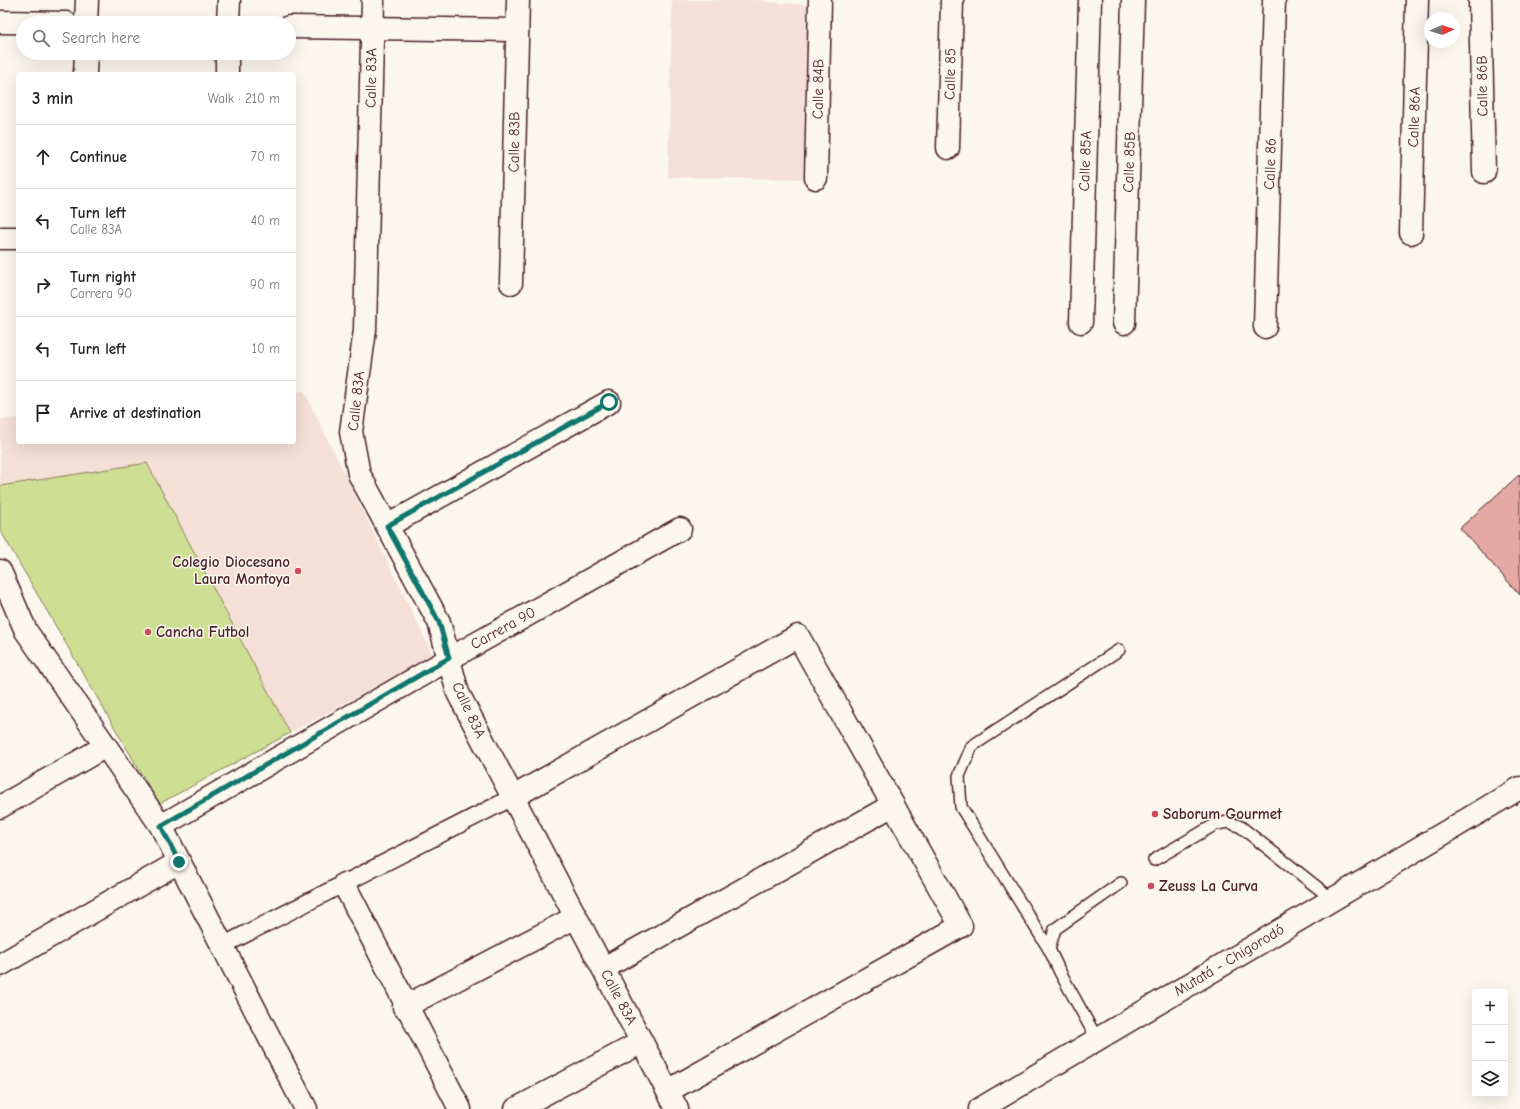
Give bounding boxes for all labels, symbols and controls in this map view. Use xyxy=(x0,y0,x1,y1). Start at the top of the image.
north arrow xyxy=(1424,12,1460,48)
search box xyxy=(16,16,296,60)
icon: search xyxy=(30,27,52,49)
text: Search here xyxy=(62,29,140,47)
street label: Calle 83A xyxy=(361,48,381,108)
street label: Calle 85 xyxy=(941,48,959,100)
street label: Calle 86B xyxy=(1472,55,1492,117)
street label: Calle 84B xyxy=(808,59,828,119)
street label: Calle 86A xyxy=(1404,86,1424,148)
text: 3 min xyxy=(32,89,73,108)
text: Walk · 210 m xyxy=(208,91,280,106)
street label: Calle 83B xyxy=(504,112,524,172)
street label: Calle 85A xyxy=(1075,130,1095,192)
street label: Calle 85B xyxy=(1119,131,1139,193)
street label: Calle 86 xyxy=(1260,138,1280,190)
icon: ahead xyxy=(32,146,54,168)
text: Continue xyxy=(70,148,127,166)
text: 70 m xyxy=(251,149,280,164)
text: Turn left xyxy=(70,204,126,222)
icon: left xyxy=(32,210,54,232)
text: 40 m xyxy=(251,213,280,228)
text: Calle 83A xyxy=(70,222,122,237)
text: Turn right xyxy=(70,268,136,286)
icon: right xyxy=(32,274,54,296)
text: 90 m xyxy=(250,277,280,292)
text: Carrera 90 xyxy=(70,286,132,301)
icon: left xyxy=(32,338,54,360)
text: Turn left xyxy=(70,340,126,358)
text: 10 m xyxy=(252,341,280,356)
street label: Calle 83A xyxy=(344,370,368,432)
route start xyxy=(600,393,618,411)
icon: arrive xyxy=(32,402,54,424)
text: Arrive at destination xyxy=(70,404,201,422)
place label: Colegio Diocesano Laura Montoya xyxy=(172,553,290,588)
marker: Colegio Diocesano Laura Montoya xyxy=(293,566,303,576)
street label: Carrera 90 xyxy=(467,603,539,653)
place label: Cancha Futbol xyxy=(156,623,249,641)
marker: Cancha Futbol xyxy=(143,627,153,637)
street label: Calle 83A xyxy=(448,679,490,741)
place label: Saborum Gourmet xyxy=(1163,805,1283,823)
marker: Saborum Gourmet xyxy=(1150,809,1160,819)
route end xyxy=(170,853,188,871)
place label: Zeuss La Curva xyxy=(1159,877,1258,895)
marker: Zeuss La Curva xyxy=(1146,881,1156,891)
street label: Mutatá - Chigorodó xyxy=(1171,920,1287,1000)
street label: Calle 83A xyxy=(597,966,641,1028)
map controls xyxy=(1472,989,1508,1097)
button: + xyxy=(1472,989,1508,1025)
button: − xyxy=(1472,1025,1508,1061)
button: layers xyxy=(1472,1061,1508,1097)

